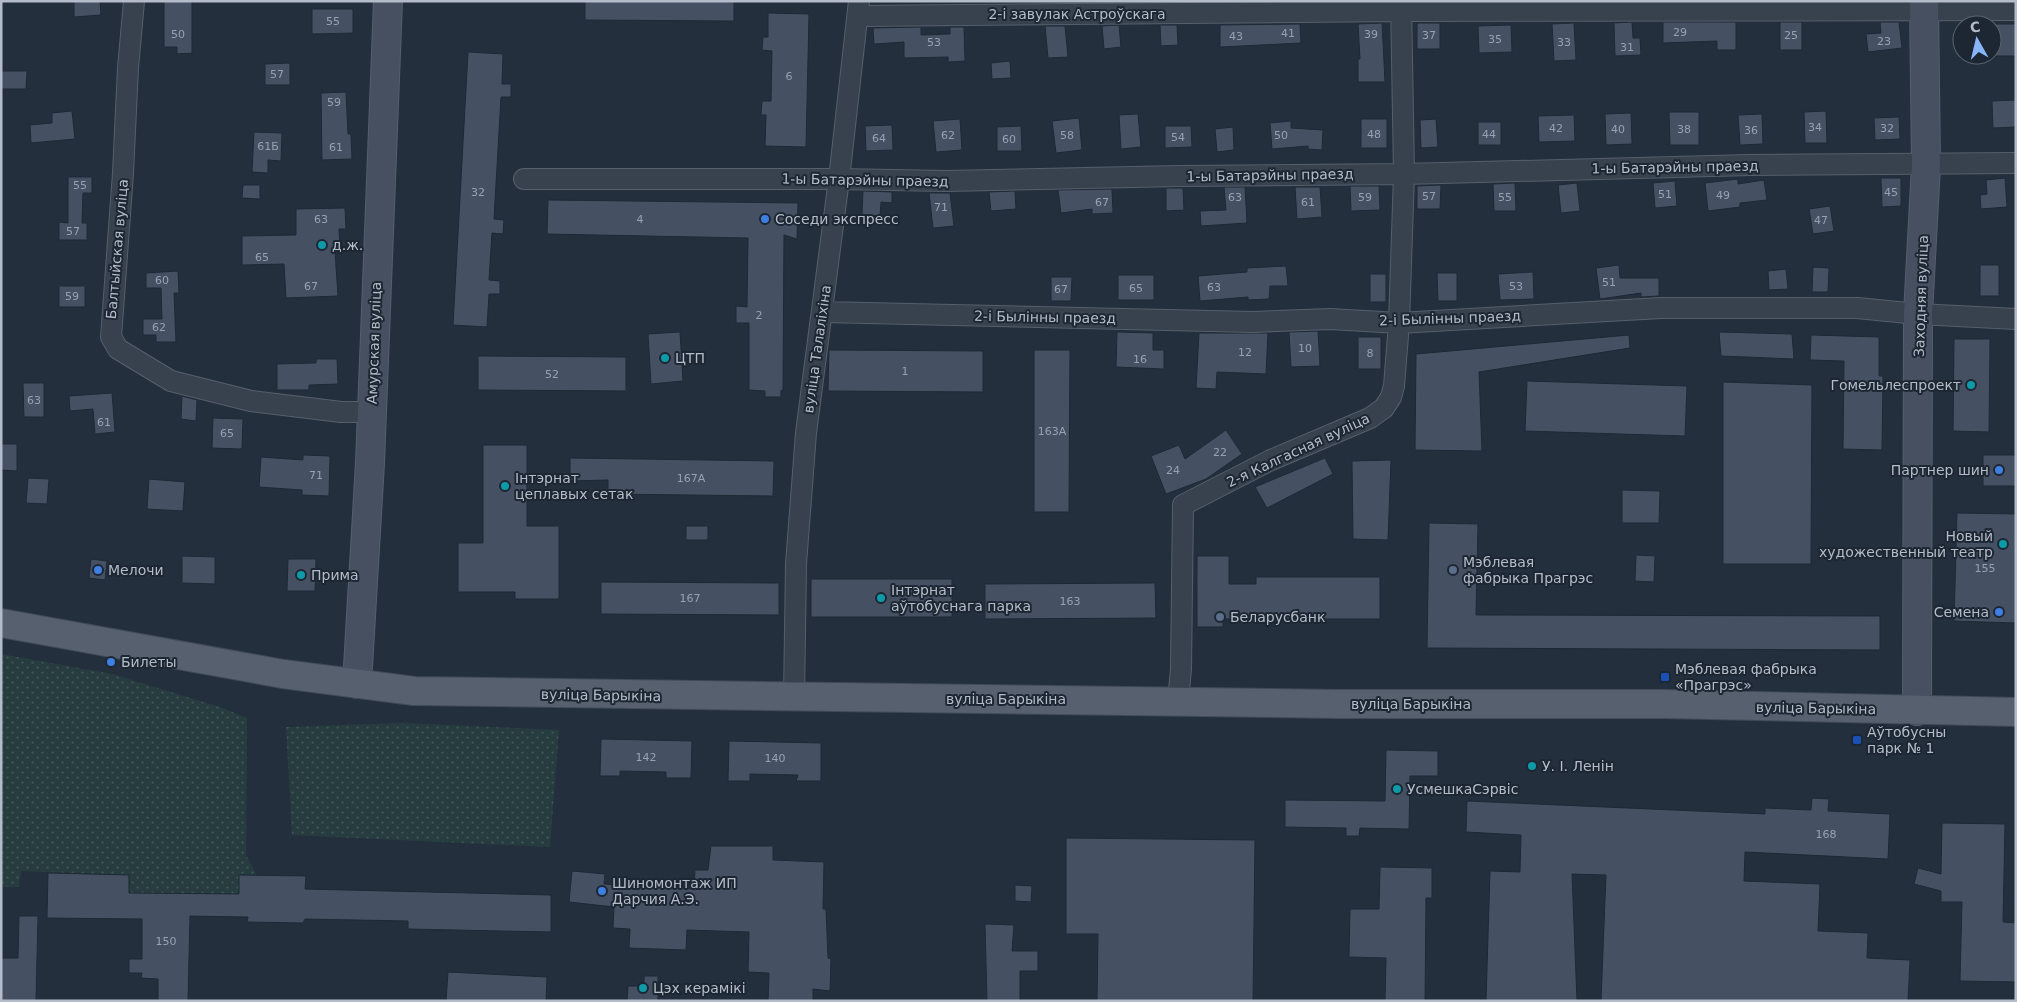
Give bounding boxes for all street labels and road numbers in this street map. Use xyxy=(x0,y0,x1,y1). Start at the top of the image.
street label: 2-і завулак Астроўскага xyxy=(988,6,1166,22)
street label: 1-ы Батарэйны праезд xyxy=(1591,158,1759,176)
street label: 1-ы Батарэйны праезд xyxy=(1186,166,1354,184)
street label: 1-ы Батарэйны праезд xyxy=(781,171,949,189)
street label: Балтыйская вуліца xyxy=(103,178,131,320)
street label: Заходняя вуліца xyxy=(1911,235,1931,357)
street label: Амурская вуліца xyxy=(364,282,384,404)
street label: вуліца Талаліхіна xyxy=(800,284,834,414)
street label: 2-і Былінны праезд xyxy=(974,308,1116,326)
street label: 2-і Былінны праезд xyxy=(1379,308,1521,328)
street label: 2-я Калгасная вуліца xyxy=(1224,410,1372,490)
street label: вуліца Барыкіна xyxy=(541,686,661,704)
street label: вуліца Барыкіна xyxy=(946,691,1066,707)
street label: вуліца Барыкіна xyxy=(1351,696,1471,712)
street label: вуліца Барыкіна xyxy=(1756,699,1876,717)

